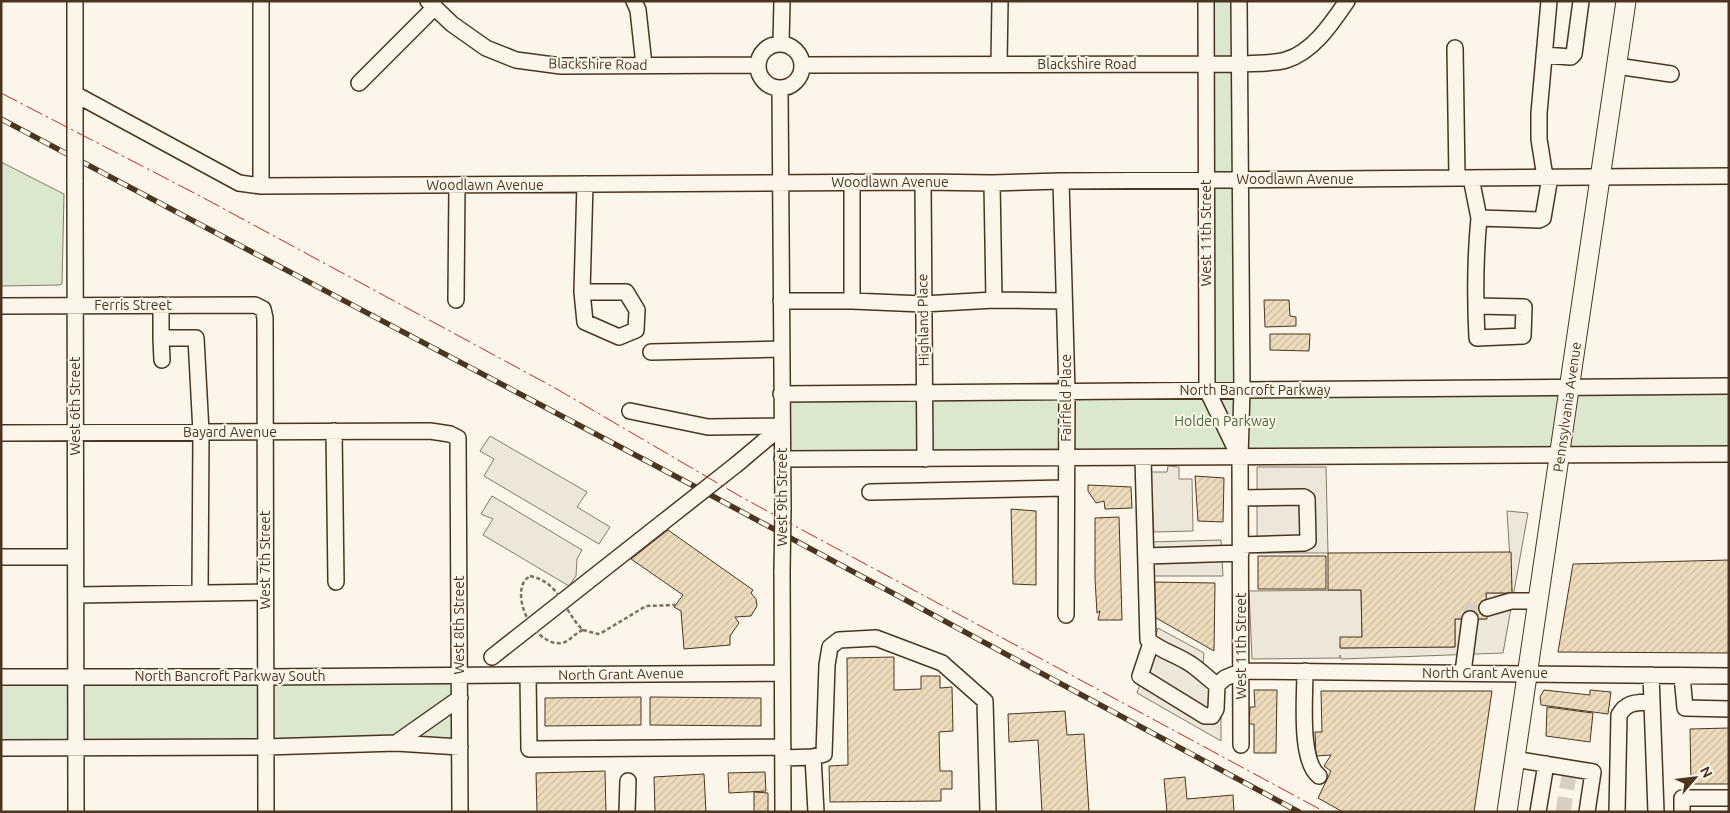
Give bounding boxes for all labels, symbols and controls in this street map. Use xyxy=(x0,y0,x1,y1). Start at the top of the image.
street label: Blackshire Road xyxy=(548,55,648,73)
street label: Blackshire Road xyxy=(1037,56,1137,72)
street label: Woodlawn Avenue xyxy=(1236,171,1354,187)
street label: Woodlawn Avenue xyxy=(831,174,949,190)
street label: Woodlawn Avenue xyxy=(426,177,544,193)
street label: West 11th Street xyxy=(1198,179,1214,286)
street label: Highland Place xyxy=(914,273,932,367)
street label: Ferris Street xyxy=(94,297,172,313)
street label: Pennsylvania Avenue xyxy=(1550,341,1584,473)
street label: Fairfield Place xyxy=(1058,354,1074,442)
street label: West 6th Street xyxy=(67,356,83,455)
street label: North Bancroft Parkway xyxy=(1180,382,1331,398)
park label: Holden Parkway xyxy=(1174,413,1276,429)
street label: Bayard Avenue xyxy=(183,424,277,440)
street label: West 9th Street xyxy=(774,447,790,546)
street label: West 7th Street xyxy=(257,510,273,609)
street label: West 8th Street xyxy=(451,575,467,674)
street label: West 11th Street xyxy=(1233,592,1249,699)
street label: North Grant Avenue xyxy=(558,665,684,683)
street label: North Grant Avenue xyxy=(1422,665,1548,681)
street label: North Bancroft Parkway South xyxy=(134,668,326,684)
north arrow xyxy=(1670,753,1720,803)
text: N xyxy=(1697,764,1716,780)

